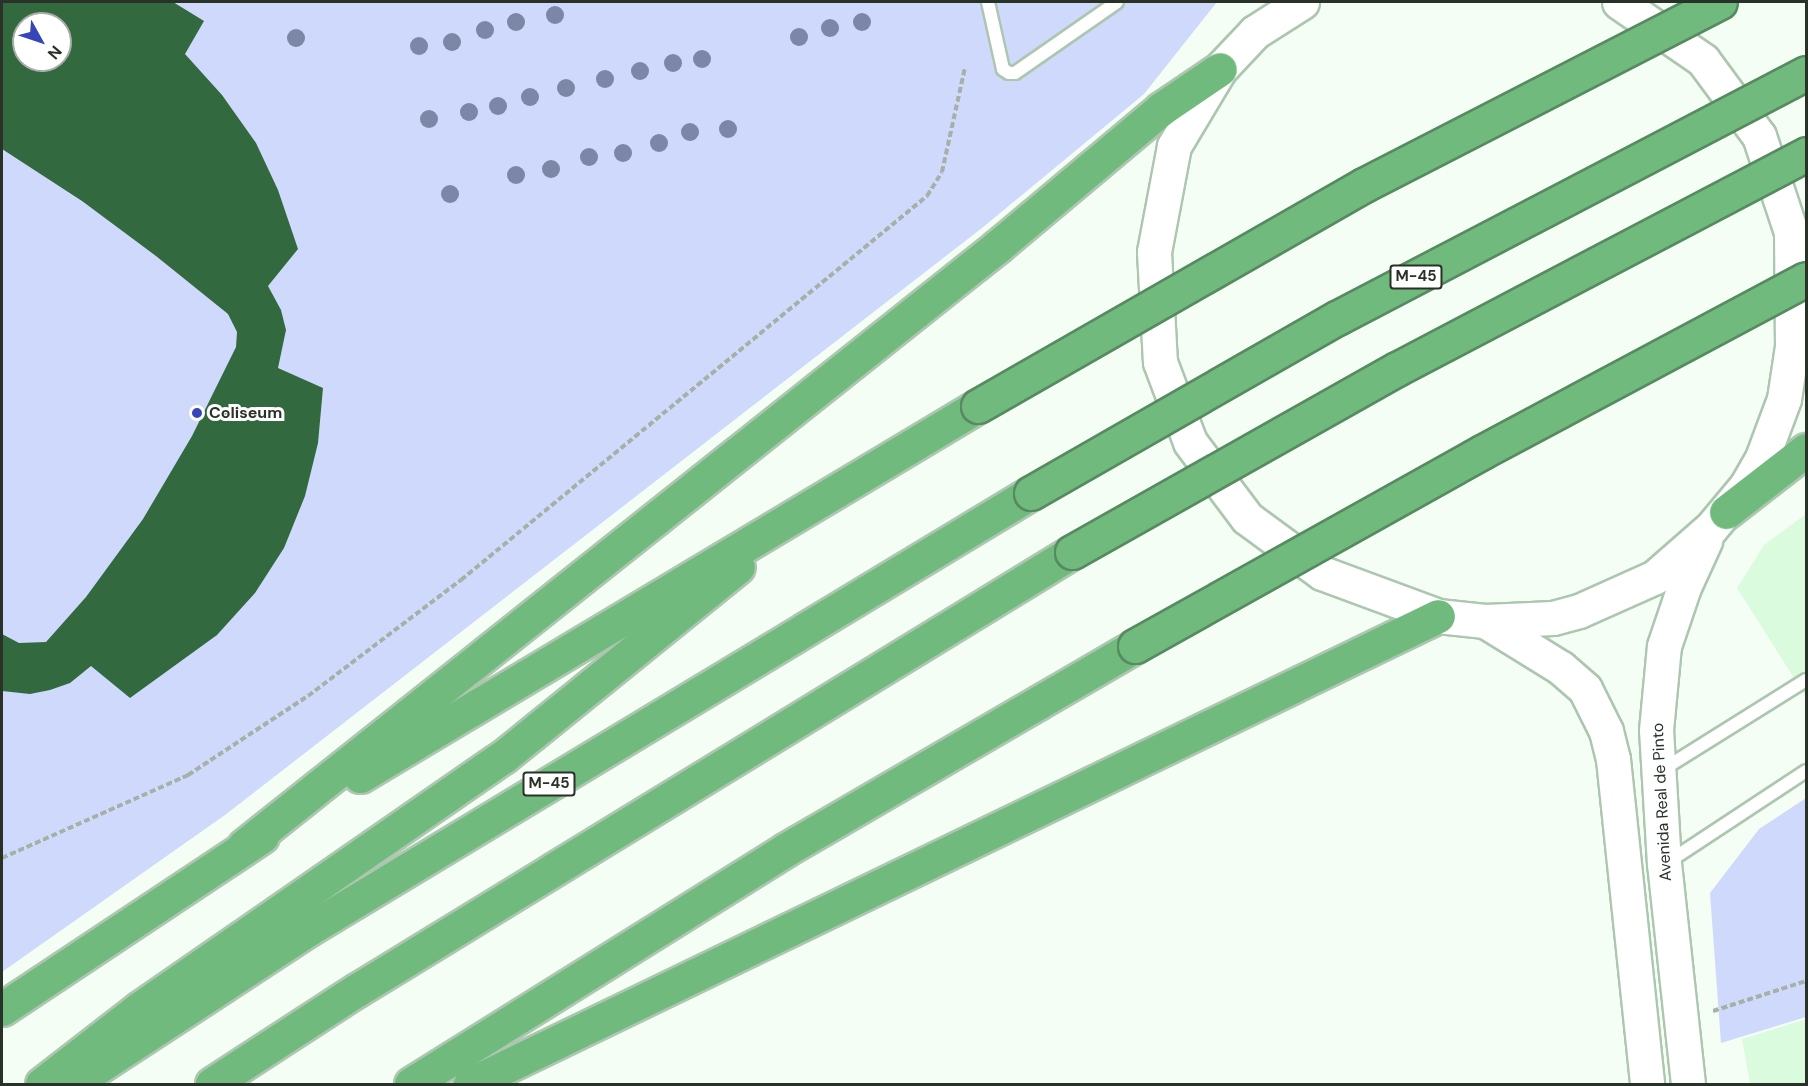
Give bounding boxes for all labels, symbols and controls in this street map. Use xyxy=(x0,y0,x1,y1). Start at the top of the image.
north arrow xyxy=(12,12,72,72)
text: N xyxy=(43,41,66,64)
road number: M-45 xyxy=(1389,265,1443,289)
place label: Coliseum xyxy=(209,403,282,423)
marker: Coliseum xyxy=(190,406,204,420)
street label: Avenida Real de Pinto xyxy=(1648,722,1676,882)
road number: M-45 xyxy=(522,772,576,796)

